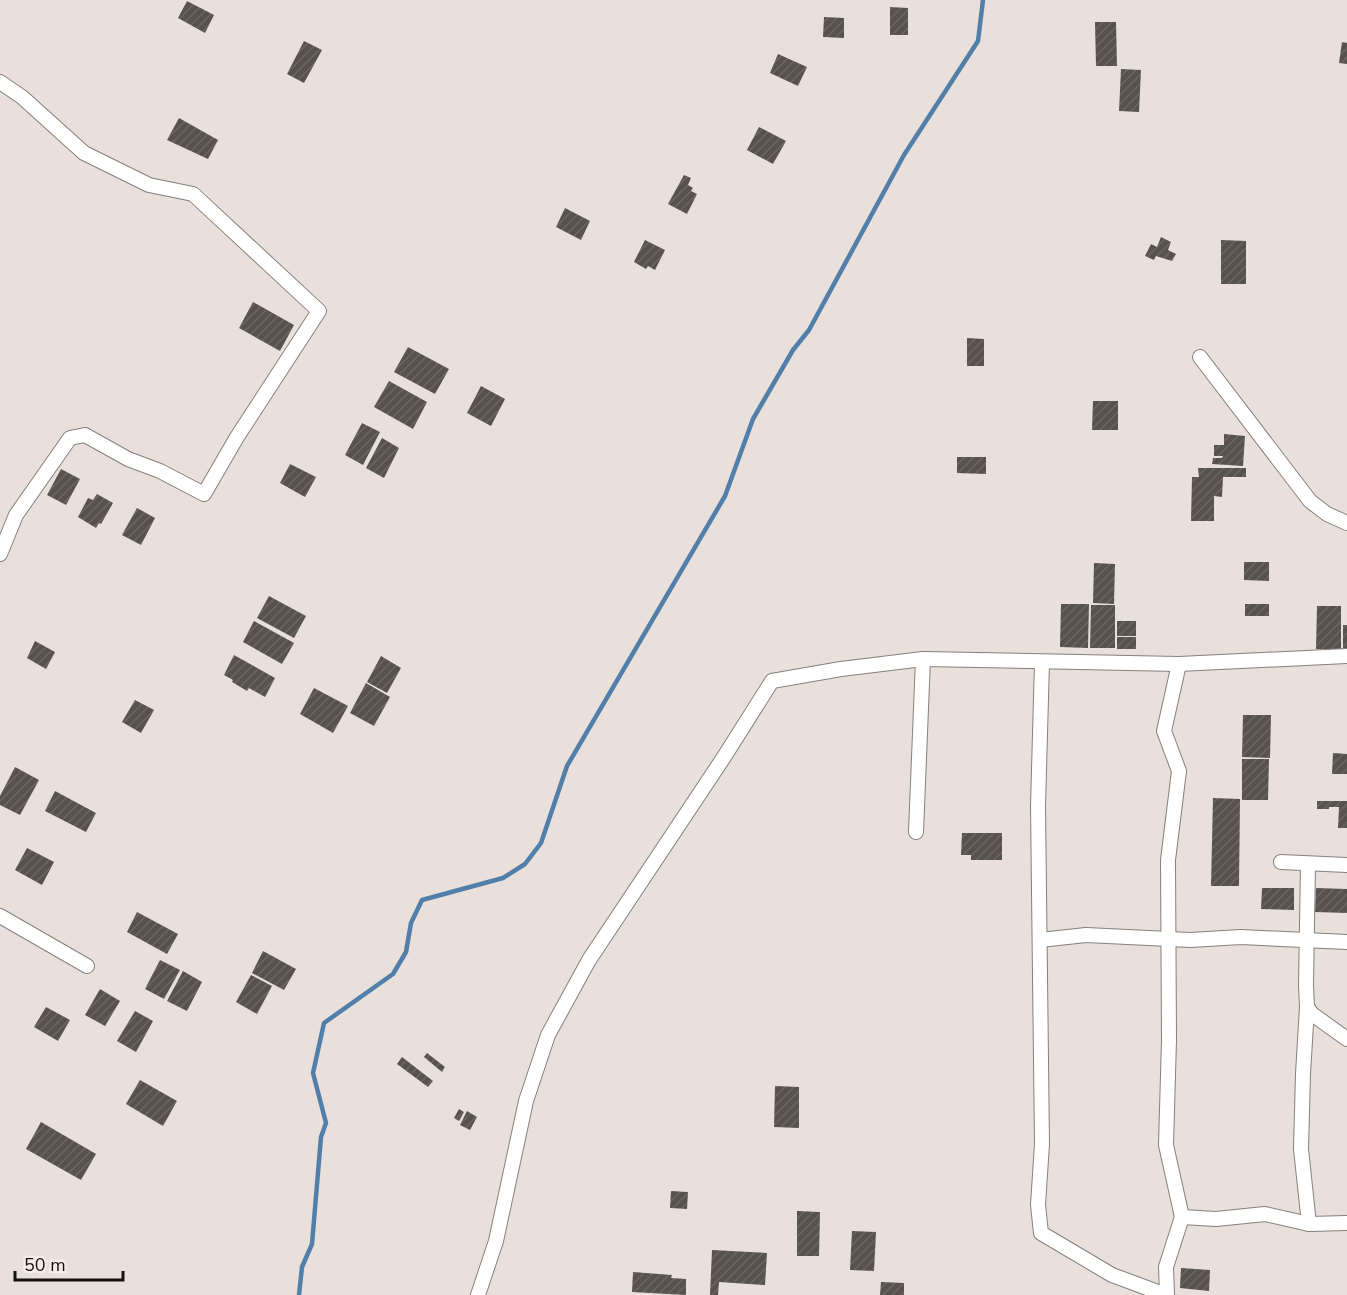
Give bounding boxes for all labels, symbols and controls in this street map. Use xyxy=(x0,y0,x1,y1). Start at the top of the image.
scale bar xyxy=(15,1244,123,1282)
text: 50 m xyxy=(24,1253,66,1277)

